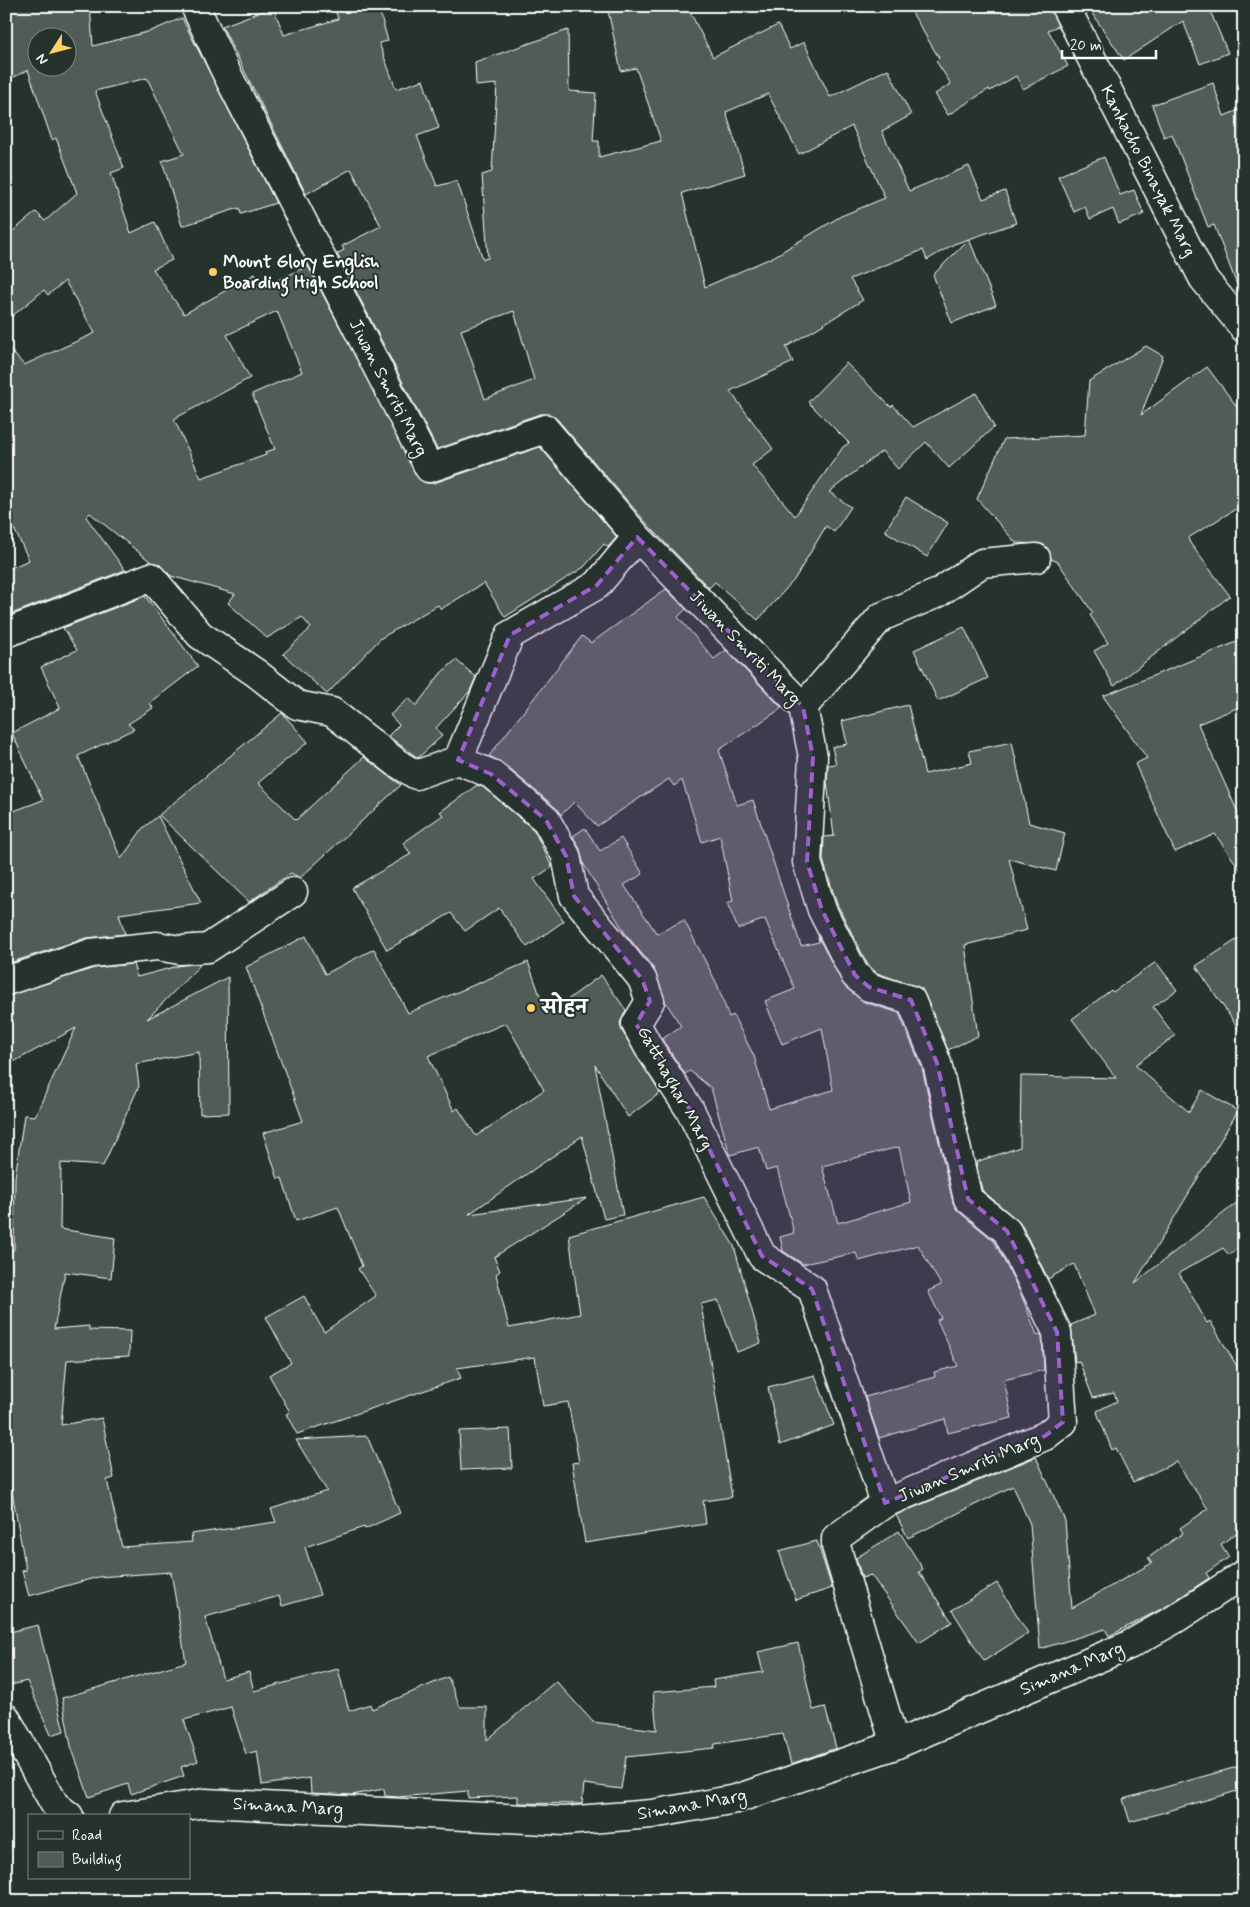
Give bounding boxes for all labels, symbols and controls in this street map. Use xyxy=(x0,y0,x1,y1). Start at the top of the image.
north arrow xyxy=(28,28,78,78)
scale bar xyxy=(1062,28,1156,60)
text: 20 m xyxy=(1070,36,1102,56)
text: N xyxy=(32,50,52,68)
street label: Kankacho Binayak Marg xyxy=(1094,81,1202,261)
place label: Mount Glory English Boarding High School xyxy=(223,250,380,297)
marker: Mount Glory English Boarding High School xyxy=(207,266,219,278)
street label: Jiwan Smriti Marg xyxy=(342,315,433,461)
street label: Jiwan Smriti Marg xyxy=(683,585,806,712)
place label: सोहन xyxy=(539,992,589,1020)
marker: सोहन xyxy=(525,1002,537,1014)
street label: Gatthaghar Marg xyxy=(629,1022,719,1155)
street label: Jiwan Smriti Marg xyxy=(895,1427,1044,1510)
street label: Simana Marg xyxy=(1016,1636,1128,1703)
street label: Simana Marg xyxy=(635,1784,749,1827)
street label: Simana Marg xyxy=(232,1792,344,1823)
legend xyxy=(28,1814,190,1880)
text: Road xyxy=(72,1826,102,1846)
text: Building xyxy=(72,1850,122,1871)

